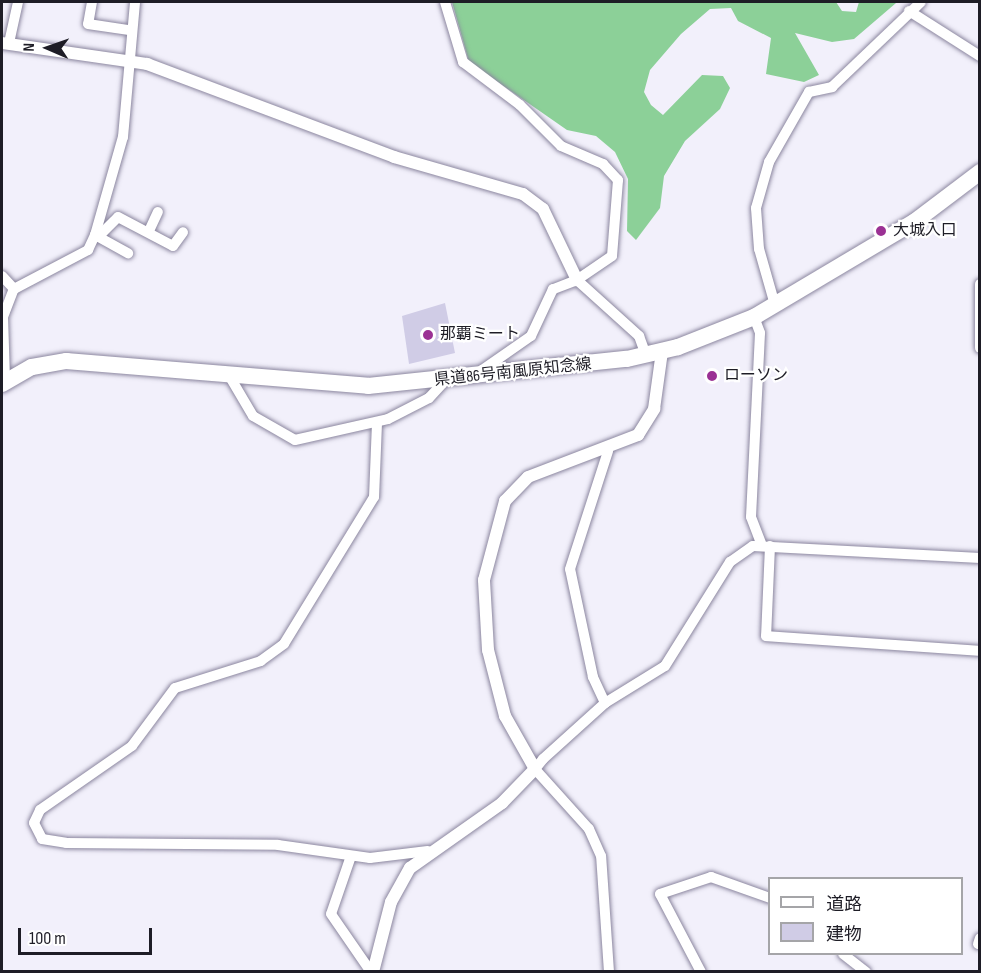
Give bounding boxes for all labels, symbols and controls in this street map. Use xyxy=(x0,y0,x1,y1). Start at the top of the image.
north arrow xyxy=(18,18,78,78)
text: N xyxy=(20,43,39,52)
place label: 大城入口 xyxy=(893,221,957,241)
marker: 大城入口 xyxy=(874,224,888,238)
place label: 那覇ミート xyxy=(440,325,520,345)
marker: 那覇ミート xyxy=(421,328,435,342)
street label: 県道86号南風原知念線 xyxy=(433,355,593,391)
place label: ローソン xyxy=(724,366,788,386)
marker: ローソン xyxy=(705,369,719,383)
legend xyxy=(768,877,963,955)
text: 道路 xyxy=(826,894,862,915)
scale bar xyxy=(21,916,154,954)
text: 建物 xyxy=(826,924,862,945)
text: 100 m xyxy=(29,928,66,949)

